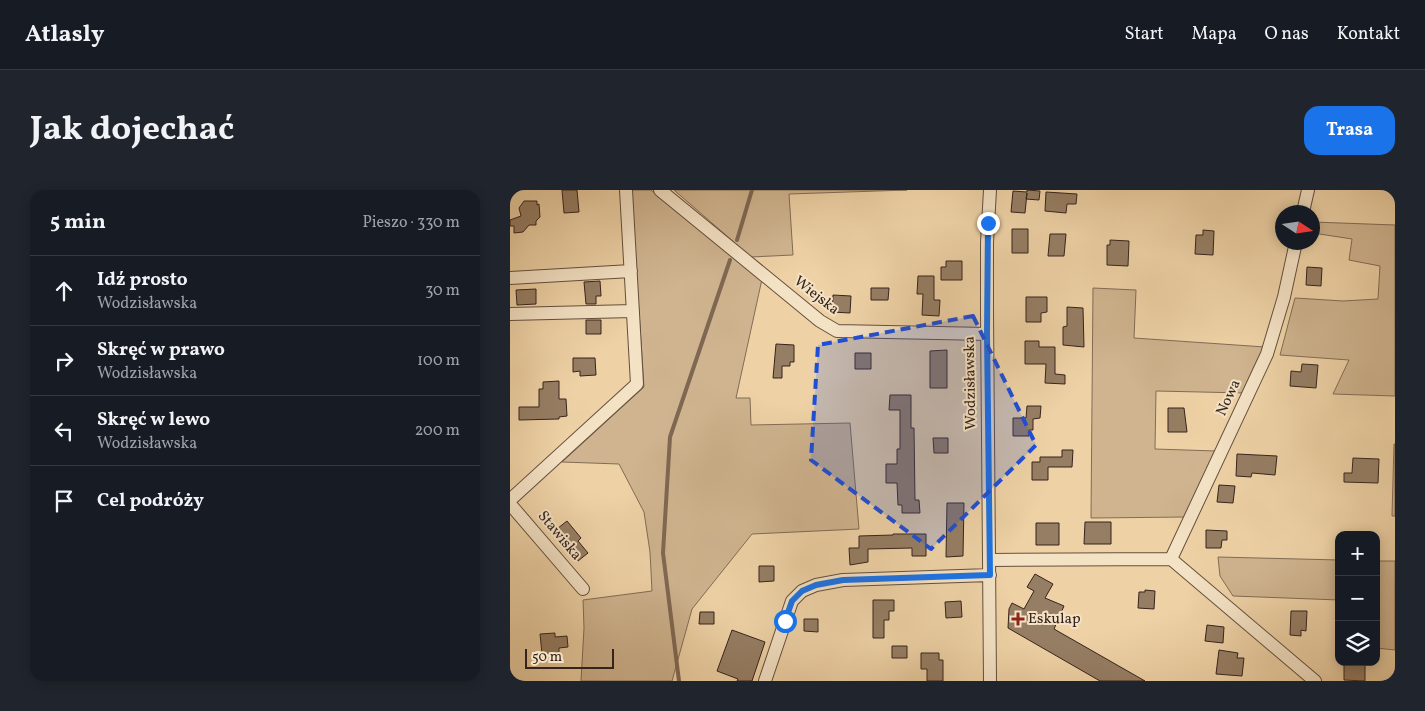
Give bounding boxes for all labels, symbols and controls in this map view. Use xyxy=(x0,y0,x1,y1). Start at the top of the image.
text: Atlasly xyxy=(25,18,104,52)
text: Start xyxy=(1125,22,1164,47)
text: Mapa xyxy=(1192,22,1237,47)
text: O nas xyxy=(1265,22,1309,47)
text: Kontakt xyxy=(1337,22,1400,47)
text: Jak dojechać xyxy=(30,106,234,154)
button: Trasa xyxy=(1304,106,1395,155)
north arrow xyxy=(1275,205,1320,250)
text: 5 min xyxy=(50,208,106,237)
text: Pieszo · 330 m xyxy=(362,212,460,234)
route end xyxy=(977,212,1000,235)
text: Idź prosto xyxy=(97,267,188,293)
street label: Wiejska xyxy=(789,272,843,320)
icon: ahead xyxy=(50,277,78,305)
text: 30 m xyxy=(425,280,460,302)
text: Wodzisławska xyxy=(97,293,197,315)
street label: Wodzisławska xyxy=(960,336,982,430)
text: Skręć w prawo xyxy=(97,337,225,363)
icon: right xyxy=(50,347,78,375)
text: 100 m xyxy=(417,350,460,372)
text: Wodzisławska xyxy=(97,363,197,385)
street label: Nowa xyxy=(1211,376,1247,420)
text: Skręć w lewo xyxy=(97,407,210,433)
icon: left xyxy=(50,417,78,445)
text: 200 m xyxy=(415,420,460,442)
text: Wodzisławska xyxy=(97,433,197,455)
icon: arrive xyxy=(50,487,78,515)
text: Cel podróży xyxy=(97,488,204,514)
street label: Stawiska xyxy=(532,507,586,565)
map controls xyxy=(1335,531,1380,666)
button: + xyxy=(1335,531,1380,576)
button: − xyxy=(1335,576,1380,621)
place label: Eskulap xyxy=(1028,609,1081,630)
route start xyxy=(774,610,797,633)
marker: Eskulap xyxy=(1012,613,1024,625)
button: layers xyxy=(1335,621,1380,666)
scale bar xyxy=(525,646,614,669)
text: 50 m xyxy=(532,648,562,667)

